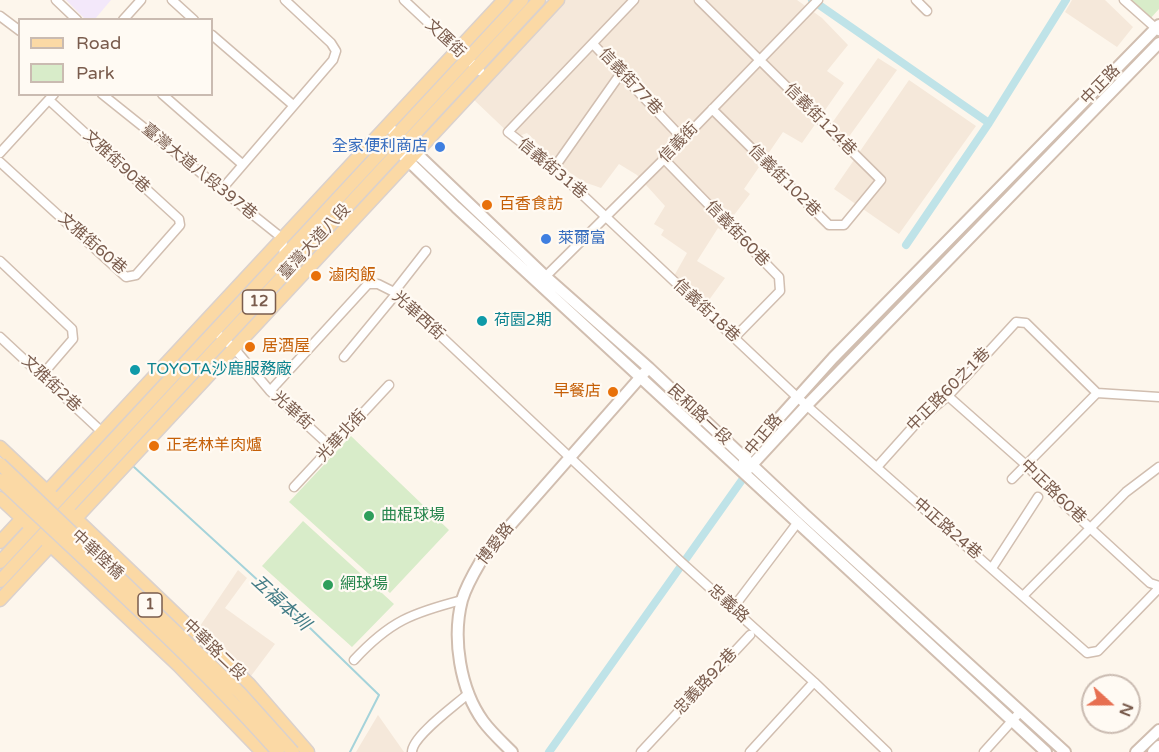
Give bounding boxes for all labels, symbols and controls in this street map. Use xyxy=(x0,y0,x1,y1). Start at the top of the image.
street label: 文匯街 xyxy=(421,16,469,62)
legend xyxy=(18,18,213,96)
text: Road xyxy=(76,32,121,54)
street label: 信義街77巷 xyxy=(594,45,666,119)
street label: 中正路 xyxy=(1077,61,1125,109)
text: Park xyxy=(76,62,114,84)
street label: 信義街124巷 xyxy=(780,80,860,160)
street label: 信義街 xyxy=(655,119,703,167)
street label: 臺灣大道八段397巷 xyxy=(138,120,260,224)
street label: 文雅街90巷 xyxy=(79,126,153,198)
street label: 信義街31巷 xyxy=(514,135,590,203)
place label: 全家便利商店 xyxy=(332,137,428,157)
marker: 全家便利商店 xyxy=(433,140,447,154)
street label: 信義街102巷 xyxy=(744,141,824,221)
place label: 百香食訪 xyxy=(499,195,563,215)
street label: 信義街60巷 xyxy=(701,197,773,271)
marker: 百香食訪 xyxy=(480,198,494,212)
street label: 臺灣大道八段 xyxy=(275,200,355,284)
street label: 文雅街60巷 xyxy=(54,209,130,279)
place label: 萊爾富 xyxy=(558,229,606,249)
marker: 萊爾富 xyxy=(539,232,553,246)
place label: 滷肉飯 xyxy=(328,266,376,286)
marker: 滷肉飯 xyxy=(309,269,323,283)
street label: 信義街18巷 xyxy=(669,275,743,347)
street label: 光華西街 xyxy=(388,287,448,345)
road number: 12 xyxy=(242,290,276,314)
place label: 荷園2期 xyxy=(494,311,552,331)
marker: 荷園2期 xyxy=(475,314,489,328)
place label: 居酒屋 xyxy=(262,337,310,357)
marker: 居酒屋 xyxy=(243,340,257,354)
street label: 中正路60之1巷 xyxy=(903,344,995,436)
street label: 文雅街2巷 xyxy=(17,352,85,416)
place label: TOYOTA沙鹿服務廠 xyxy=(147,360,292,380)
marker: TOYOTA沙鹿服務廠 xyxy=(128,363,142,377)
street label: 民和路一段 xyxy=(663,381,735,449)
place label: 早餐店 xyxy=(553,382,601,402)
marker: 早餐店 xyxy=(606,385,620,399)
street label: 光華街 xyxy=(268,388,316,434)
street label: 光華北街 xyxy=(313,406,371,466)
street label: 中正路 xyxy=(741,410,787,460)
place label: 正老林羊肉爐 xyxy=(166,436,262,456)
marker: 正老林羊肉爐 xyxy=(147,439,161,453)
street label: 中正路60巷 xyxy=(1016,456,1090,528)
street label: 中正路24巷 xyxy=(909,494,985,564)
place label: 曲棍球場 xyxy=(381,506,445,526)
marker: 曲棍球場 xyxy=(362,509,376,523)
street label: 博愛路 xyxy=(474,519,518,569)
street label: 中華陸橋 xyxy=(67,526,127,584)
water label: 五福本圳 xyxy=(246,571,314,635)
place label: 網球場 xyxy=(340,575,388,595)
marker: 網球場 xyxy=(321,578,335,592)
street label: 忠義路 xyxy=(704,581,752,627)
road number: 1 xyxy=(138,593,162,617)
street label: 中華路二段 xyxy=(179,615,249,685)
street label: 忠義路92巷 xyxy=(670,645,742,719)
north arrow xyxy=(1081,674,1141,734)
text: N xyxy=(1114,700,1138,719)

